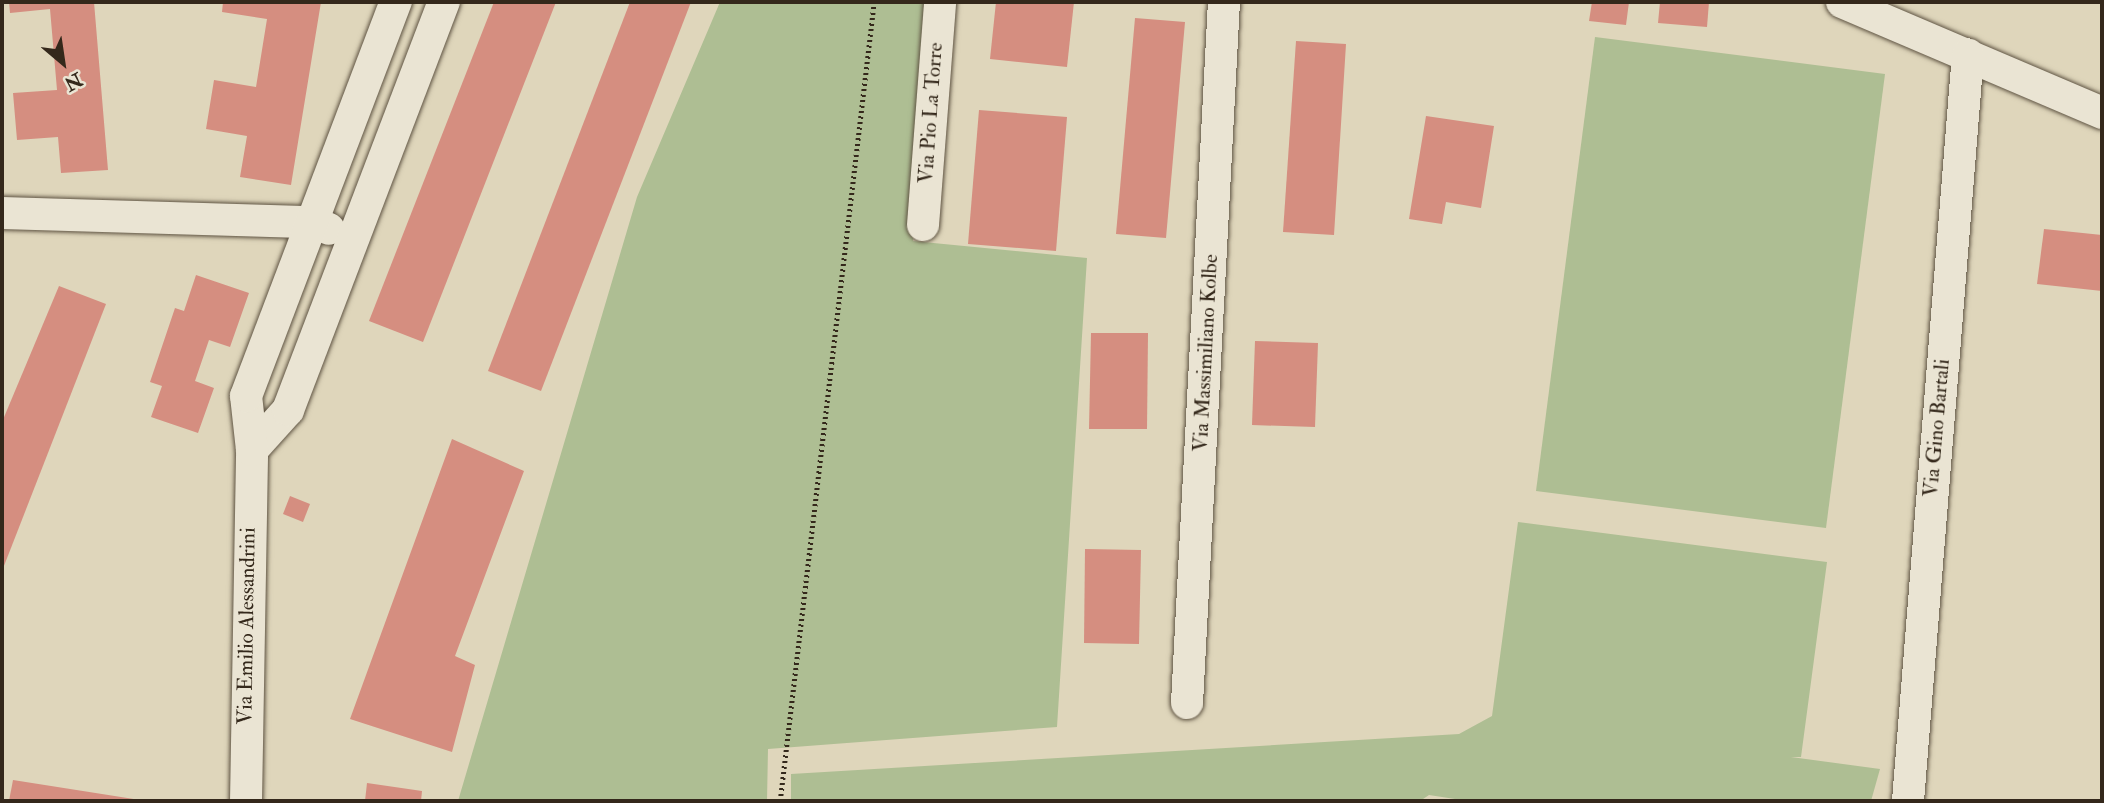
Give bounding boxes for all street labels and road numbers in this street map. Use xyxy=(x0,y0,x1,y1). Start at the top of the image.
street label: Via Pio La Torre xyxy=(914,42,948,184)
street label: Via Massimiliano Kolbe xyxy=(1188,254,1224,452)
street label: Via Gino Bartali xyxy=(1918,358,1956,498)
street label: Via Emilio Alessandrini xyxy=(233,527,261,725)

